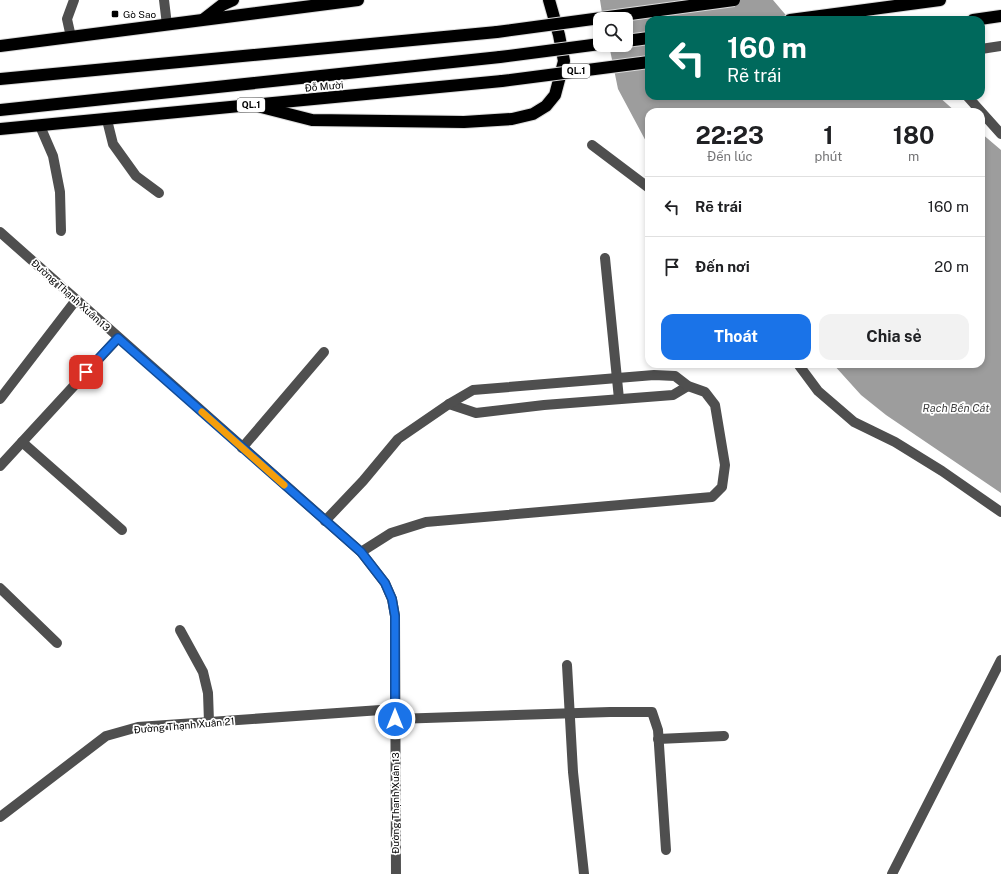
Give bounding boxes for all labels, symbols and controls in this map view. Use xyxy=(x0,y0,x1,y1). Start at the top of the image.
place label: Gò Sao xyxy=(123,8,157,20)
marker: Gò Sao xyxy=(110,9,120,19)
map controls xyxy=(593,12,633,52)
button: search xyxy=(593,12,633,52)
text: 160 m xyxy=(727,31,807,64)
icon: left xyxy=(661,32,713,84)
road number: QL.1 xyxy=(562,64,590,78)
text: Rẽ trái xyxy=(727,65,781,86)
street label: Đỗ Mười xyxy=(304,78,344,94)
road number: QL.1 xyxy=(237,98,265,112)
text: 22:23 xyxy=(695,121,764,149)
text: 1 xyxy=(823,121,834,149)
text: 180 xyxy=(893,121,935,149)
text: Đến lúc xyxy=(707,149,753,164)
text: phút xyxy=(814,149,842,164)
text: m xyxy=(908,149,919,164)
icon: left xyxy=(661,196,683,218)
text: Rẽ trái xyxy=(695,198,742,215)
text: 160 m xyxy=(928,198,969,215)
icon: arrive xyxy=(661,256,683,278)
street label: Đường Thạnh Xuân 13 xyxy=(29,257,113,333)
text: Đến nơi xyxy=(695,258,750,275)
text: 20 m xyxy=(934,258,969,275)
button: Thoát xyxy=(661,314,811,360)
button: Chia sẻ xyxy=(819,314,969,360)
pin xyxy=(69,355,103,389)
icon: arrive xyxy=(75,361,97,383)
water label: Rạch Bến Cát xyxy=(923,402,990,414)
position arrow xyxy=(374,698,416,740)
street label: Đường Thạnh Xuân 21 xyxy=(133,715,235,735)
street label: Đường Thạnh Xuân 13 xyxy=(389,752,401,854)

